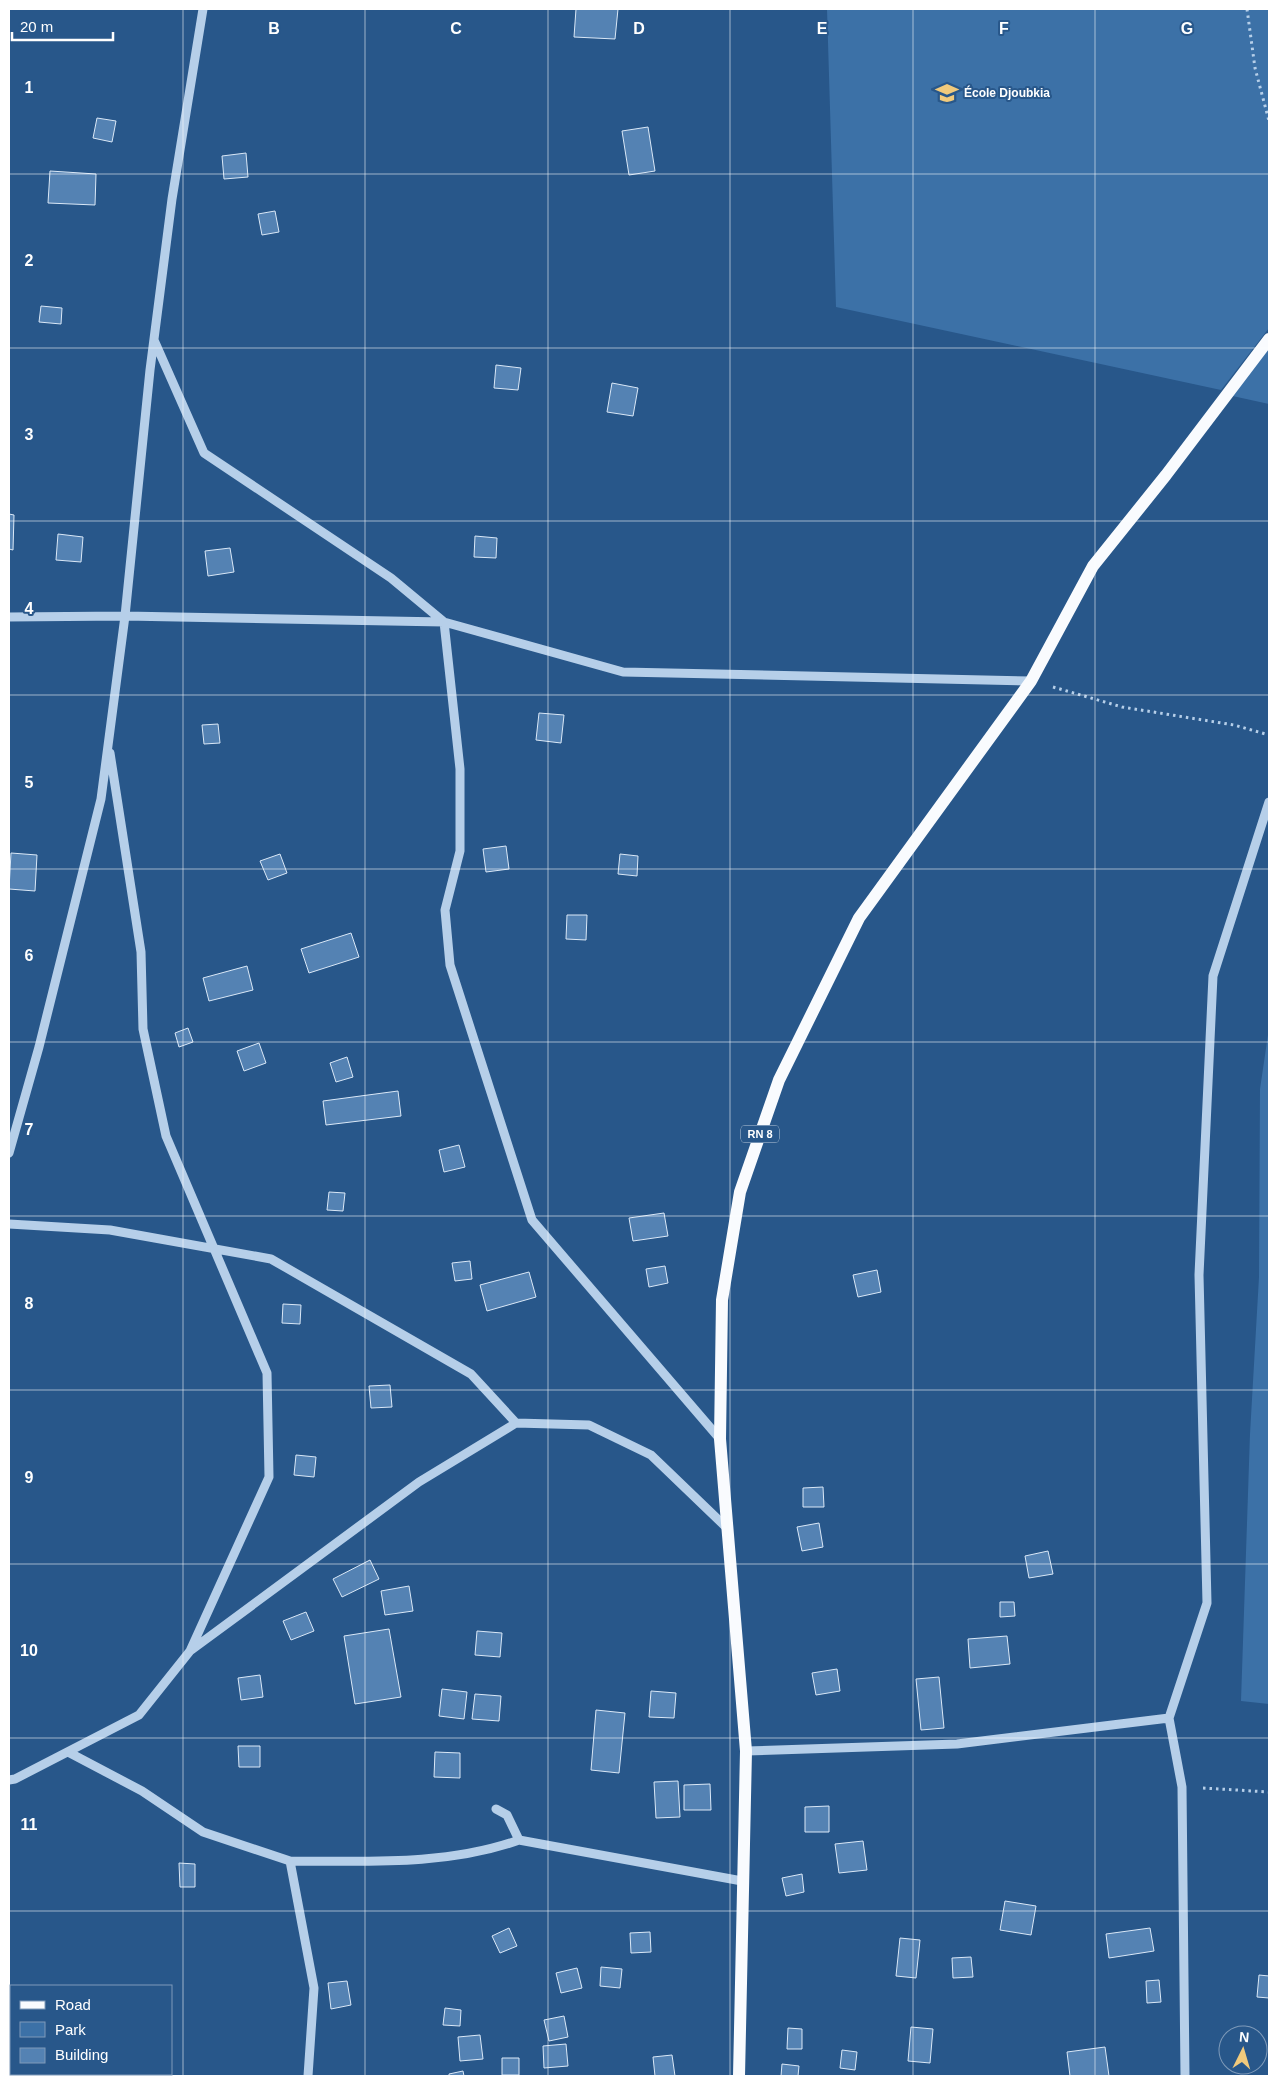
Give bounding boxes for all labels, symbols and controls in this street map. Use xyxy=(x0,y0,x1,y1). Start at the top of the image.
scale bar xyxy=(12,10,114,42)
text: 20 m xyxy=(20,18,53,35)
text: B xyxy=(268,20,280,37)
text: C xyxy=(450,20,462,37)
text: D xyxy=(633,20,645,37)
text: E xyxy=(817,20,828,37)
text: F xyxy=(999,20,1009,37)
text: G xyxy=(1181,20,1193,37)
text: 1 xyxy=(25,79,34,96)
school or university icon: École Djoubkia xyxy=(934,80,960,106)
place label: École Djoubkia xyxy=(964,85,1050,100)
text: 2 xyxy=(25,252,34,269)
text: 3 xyxy=(25,426,34,443)
text: 4 xyxy=(25,600,34,617)
text: 5 xyxy=(25,774,34,791)
text: 6 xyxy=(25,947,34,964)
text: 7 xyxy=(25,1121,34,1138)
road number: RN 8 xyxy=(741,1126,779,1142)
text: 8 xyxy=(25,1295,34,1312)
text: 9 xyxy=(25,1469,34,1486)
text: 10 xyxy=(20,1642,38,1659)
text: 11 xyxy=(21,1816,38,1833)
legend xyxy=(10,1985,172,2075)
text: Road xyxy=(55,1996,91,2013)
text: Park xyxy=(55,2021,86,2038)
north arrow xyxy=(1218,2025,1268,2075)
text: N xyxy=(1238,2029,1250,2045)
text: Building xyxy=(55,2046,108,2063)

